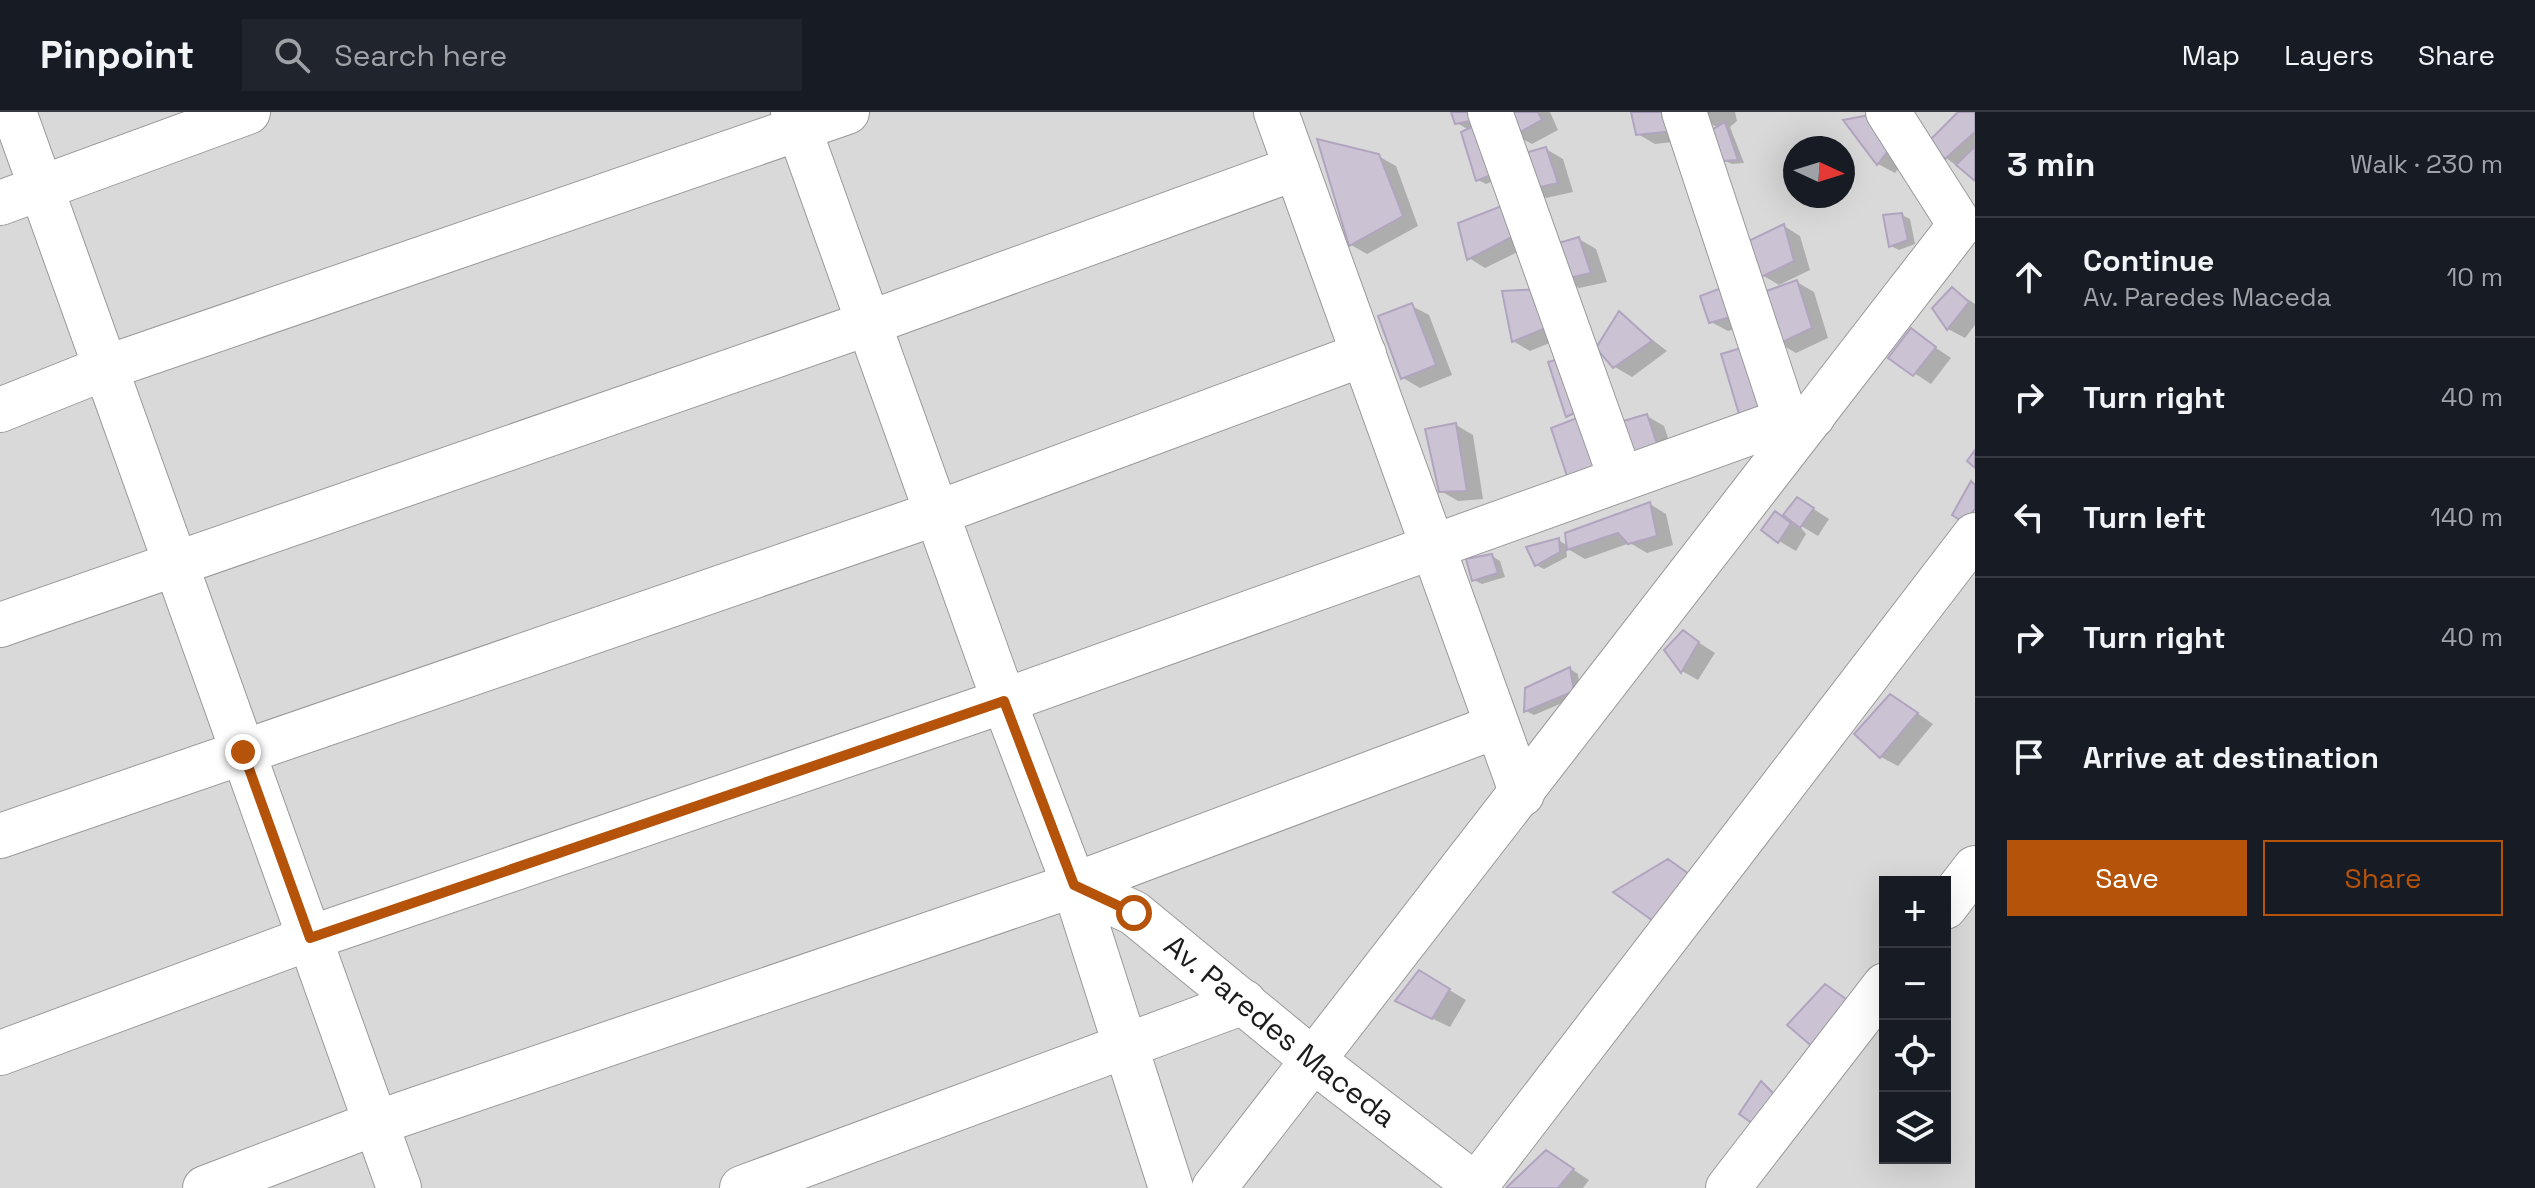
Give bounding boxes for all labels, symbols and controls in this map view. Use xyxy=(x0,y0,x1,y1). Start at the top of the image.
search box xyxy=(242,19,802,91)
text: Pinpoint xyxy=(40,31,194,79)
icon: search xyxy=(270,33,314,77)
text: Search here xyxy=(334,36,507,75)
text: Map xyxy=(2182,37,2240,73)
text: Layers xyxy=(2284,37,2374,73)
text: Share xyxy=(2418,37,2495,73)
north arrow xyxy=(1783,136,1855,208)
text: 3 min xyxy=(2007,143,2095,186)
text: Walk · 230 m xyxy=(2350,147,2503,181)
text: Continue xyxy=(2083,241,2214,280)
icon: ahead xyxy=(2007,255,2051,299)
text: 10 m xyxy=(2446,260,2503,294)
text: Av. Paredes Maceda xyxy=(2083,280,2331,314)
icon: right xyxy=(2007,375,2051,419)
text: Turn right xyxy=(2083,378,2226,417)
text: 40 m xyxy=(2441,380,2503,414)
icon: left xyxy=(2007,495,2051,539)
text: Turn left xyxy=(2083,498,2206,537)
text: 140 m xyxy=(2430,500,2503,534)
icon: right xyxy=(2007,615,2051,659)
text: Turn right xyxy=(2083,618,2226,657)
text: 40 m xyxy=(2441,620,2503,654)
route end xyxy=(225,734,261,770)
icon: arrive xyxy=(2007,735,2051,779)
text: Arrive at destination xyxy=(2083,738,2379,777)
button: Save xyxy=(2007,840,2247,916)
button: Share xyxy=(2263,840,2503,916)
map controls xyxy=(1879,876,1951,1164)
button: + xyxy=(1879,876,1951,948)
route start xyxy=(1116,895,1152,931)
street label: Av. Paredes Maceda xyxy=(1156,926,1404,1136)
button: − xyxy=(1879,948,1951,1020)
button: locate xyxy=(1879,1020,1951,1092)
button: layers xyxy=(1879,1092,1951,1164)

